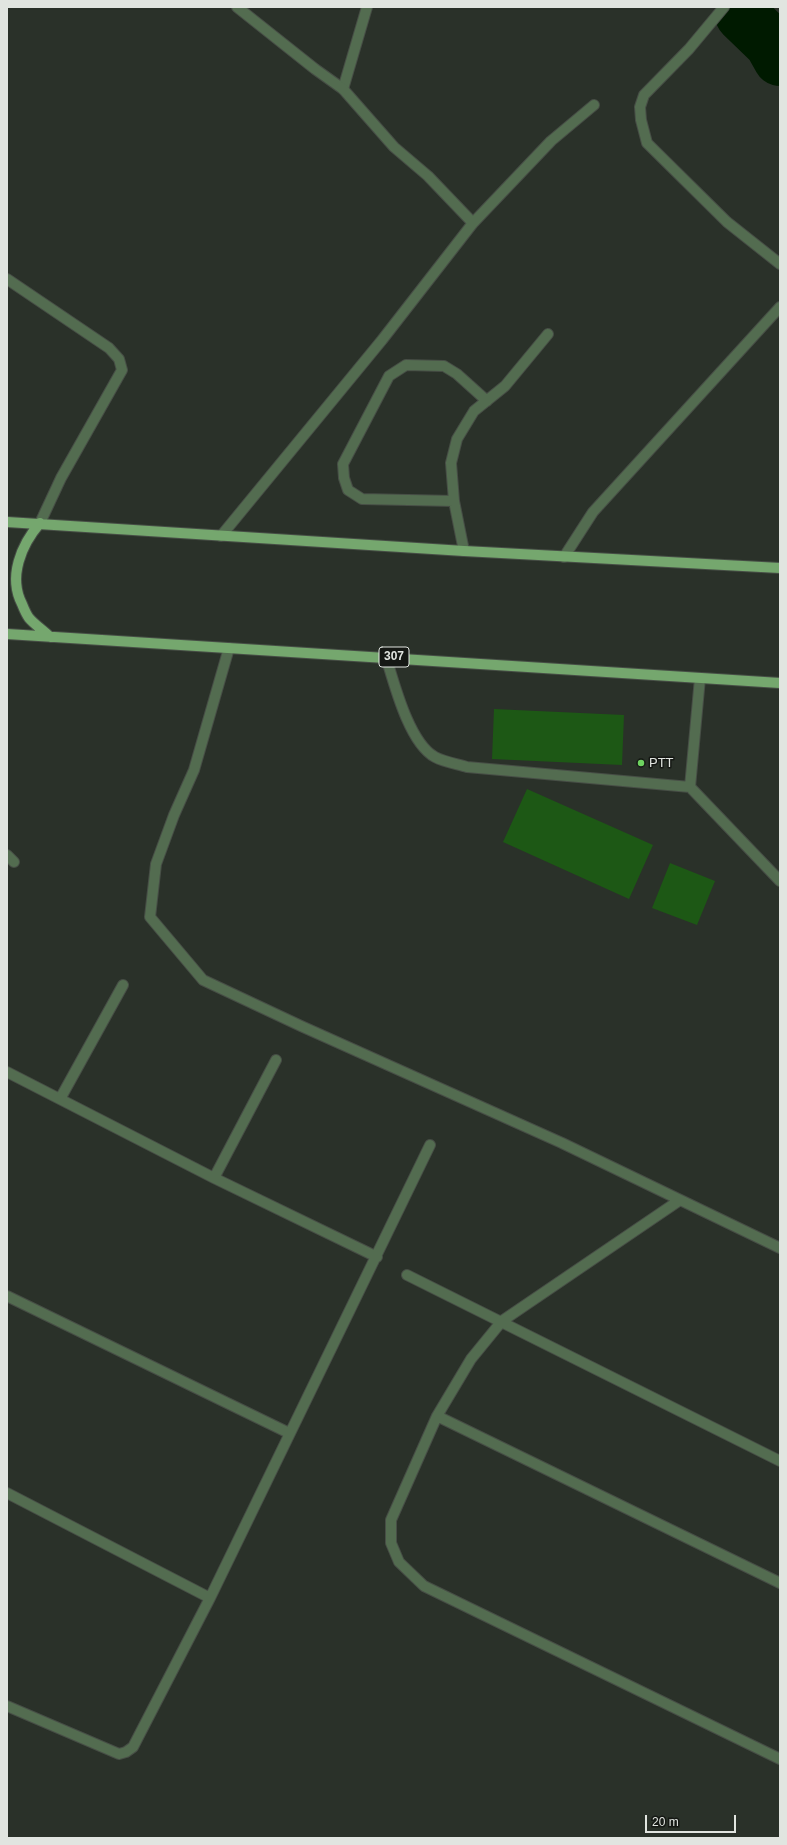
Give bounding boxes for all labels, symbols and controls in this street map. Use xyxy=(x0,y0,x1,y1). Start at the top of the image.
road number: 307 xyxy=(379,647,409,667)
place label: PTT xyxy=(649,755,674,771)
marker: PTT xyxy=(636,758,646,768)
scale bar xyxy=(647,1807,738,1833)
text: 20 m xyxy=(652,1815,679,1829)

